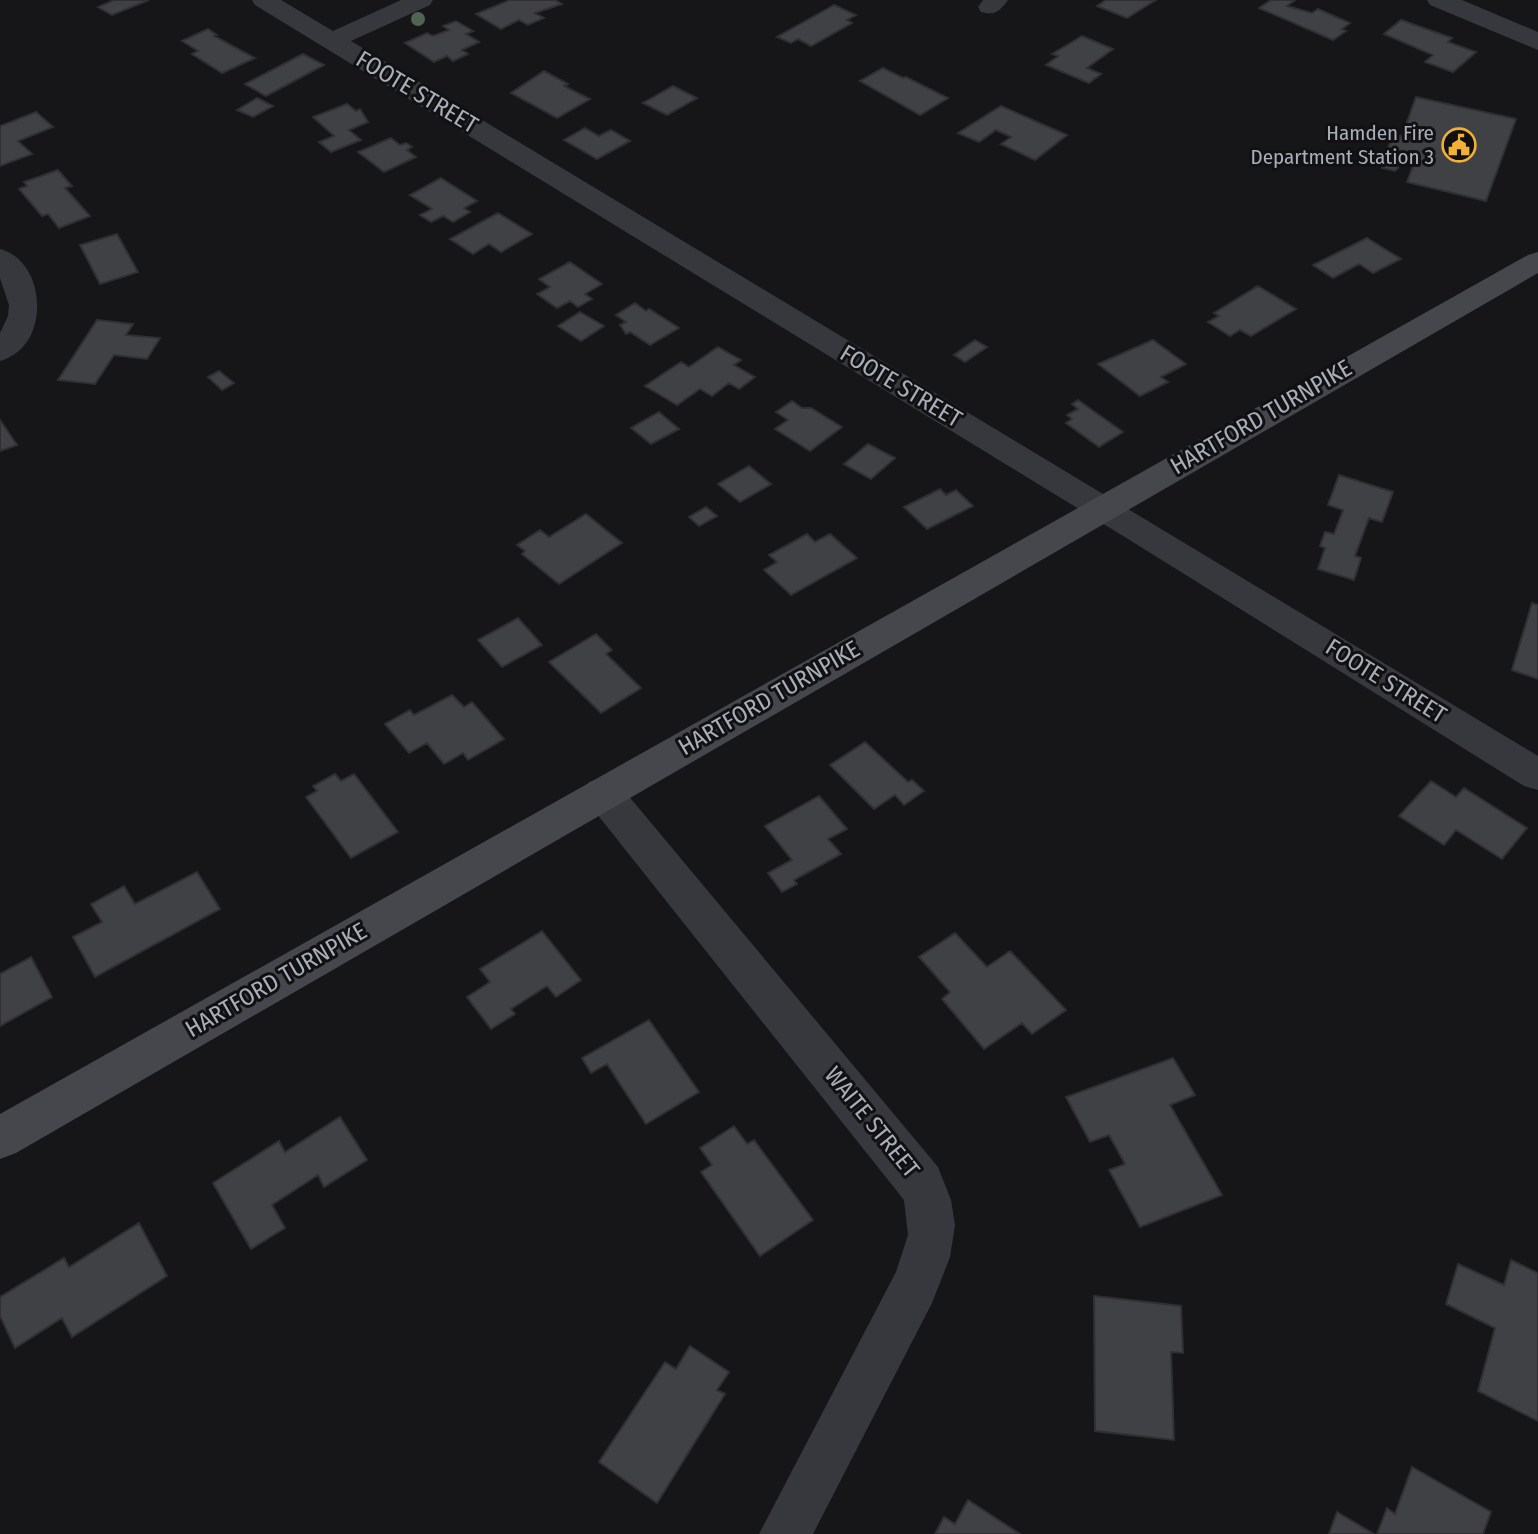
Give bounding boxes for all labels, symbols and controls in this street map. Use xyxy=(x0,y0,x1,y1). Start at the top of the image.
street label: FOOTE STREET xyxy=(351,45,483,139)
place label: Hamden Fire Department Station 3 xyxy=(1250,120,1434,170)
public building icon: Hamden Fire Department Station 3 xyxy=(1440,126,1478,164)
street label: FOOTE STREET xyxy=(835,339,967,433)
street label: HARTFORD TURNPIKE xyxy=(1165,354,1357,480)
street label: FOOTE STREET xyxy=(1321,633,1451,729)
street label: HARTFORD TURNPIKE xyxy=(673,635,865,761)
street label: HARTFORD TURNPIKE xyxy=(180,917,372,1043)
street label: WAITE STREET xyxy=(819,1061,925,1183)

